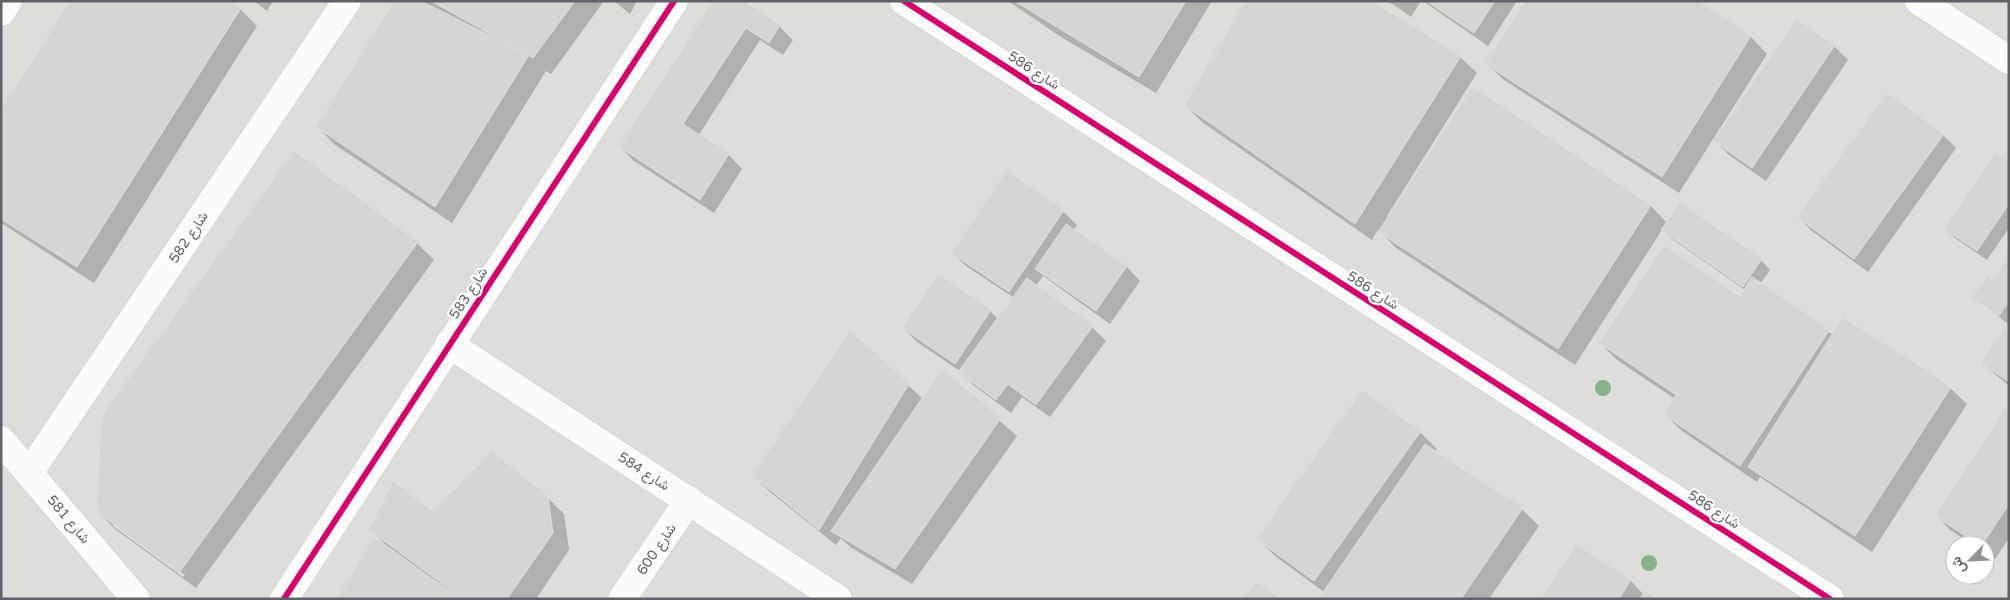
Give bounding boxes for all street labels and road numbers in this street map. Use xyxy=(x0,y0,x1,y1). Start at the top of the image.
street label: شارع 586 xyxy=(1004,47,1063,95)
street label: شارع 582 xyxy=(165,208,213,267)
street label: شارع 583 xyxy=(445,264,493,323)
street label: شارع 586 xyxy=(1343,267,1402,315)
street label: شارع 584 xyxy=(614,448,673,496)
street label: شارع 586 xyxy=(1684,486,1743,534)
street label: شارع 581 xyxy=(42,492,94,548)
street label: شارع 600 xyxy=(633,520,681,579)

